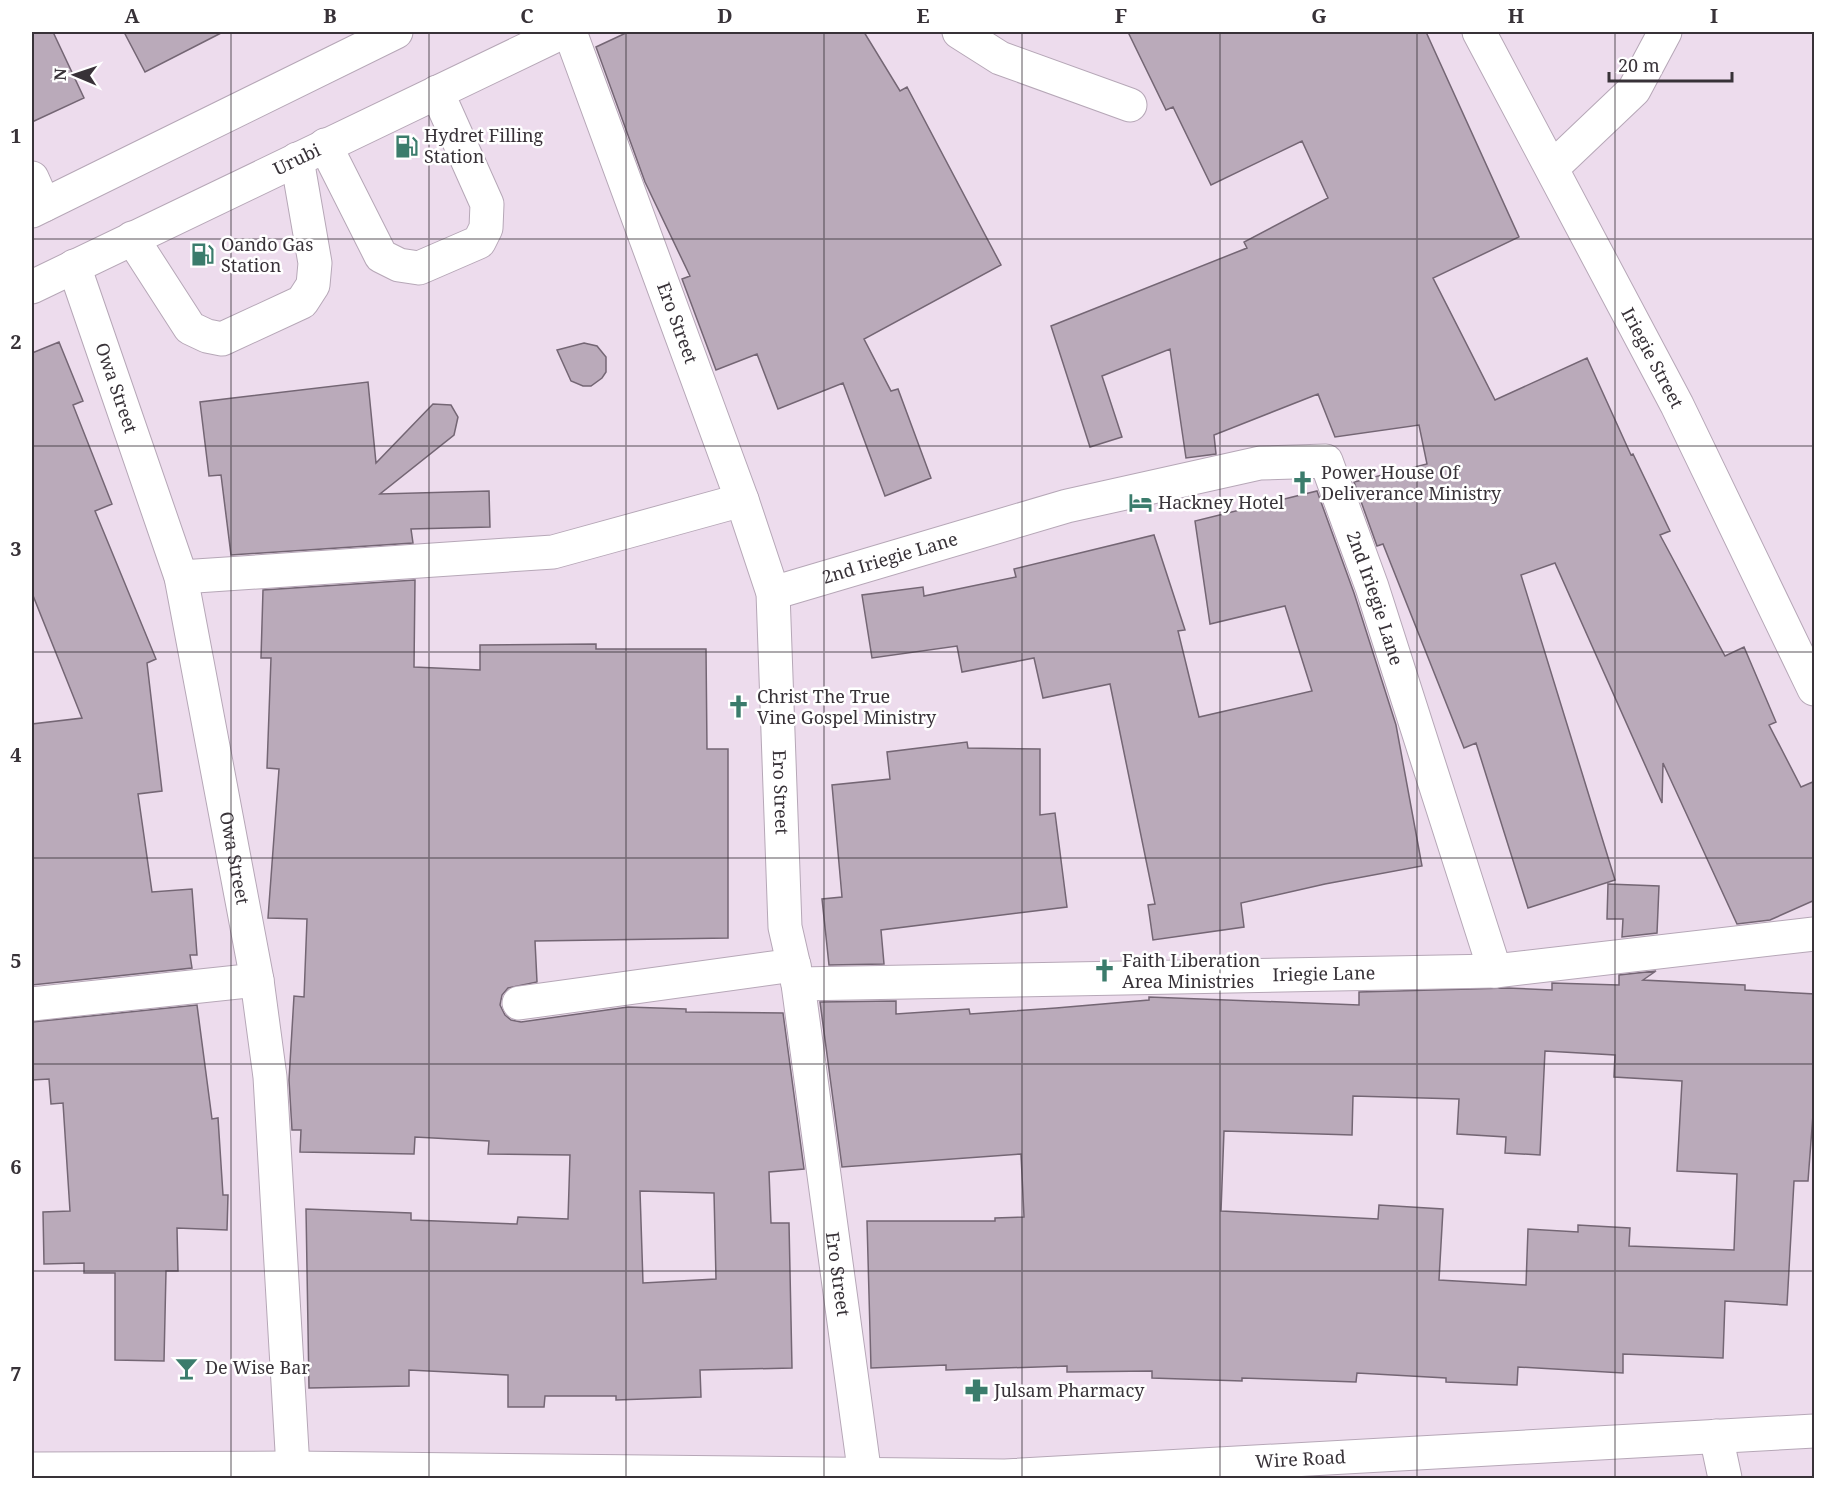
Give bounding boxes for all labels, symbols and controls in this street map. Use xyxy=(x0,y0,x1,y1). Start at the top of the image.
text: A xyxy=(124,2,140,29)
text: B xyxy=(323,2,337,29)
text: C xyxy=(520,2,534,29)
text: D xyxy=(717,2,733,29)
text: E xyxy=(916,2,930,29)
text: F xyxy=(1115,2,1127,29)
text: G xyxy=(1311,2,1327,29)
text: H xyxy=(1508,2,1524,29)
text: I xyxy=(1710,2,1718,29)
north arrow xyxy=(45,45,105,105)
scale bar xyxy=(1609,45,1732,83)
text: 20 m xyxy=(1618,53,1660,77)
text: N xyxy=(49,67,71,81)
text: 1 xyxy=(10,122,22,149)
place label: Hydret Filling Station xyxy=(424,123,544,168)
fuel station icon: Hydret Filling Station xyxy=(393,133,419,159)
street label: Urubi xyxy=(269,137,324,180)
place label: Oando Gas Station xyxy=(221,232,313,277)
fuel station icon: Oando Gas Station xyxy=(190,242,216,268)
street label: Ero Street xyxy=(652,279,704,367)
street label: Iriegie Street xyxy=(1616,303,1689,412)
text: 2 xyxy=(10,328,22,355)
street label: Owa Street xyxy=(90,339,144,436)
place label: Power House Of Deliverance Ministry xyxy=(1321,460,1502,505)
church icon: Power House Of Deliverance Ministry xyxy=(1290,470,1316,496)
hotel icon: Hackney Hotel xyxy=(1127,490,1153,516)
place label: Hackney Hotel xyxy=(1158,490,1285,514)
street label: 2nd Iriegie Lane xyxy=(819,526,960,589)
street label: 2nd Iriegie Lane xyxy=(1342,527,1409,668)
text: 3 xyxy=(10,535,22,562)
place label: Christ The True Vine Gospel Ministry xyxy=(757,684,937,729)
church icon: Christ The True Vine Gospel Ministry xyxy=(726,694,752,720)
text: 4 xyxy=(10,741,22,768)
street label: Ero Street xyxy=(768,749,795,835)
street label: Owa Street xyxy=(215,810,256,906)
text: 5 xyxy=(10,947,22,974)
place label: Faith Liberation Area Ministries xyxy=(1122,948,1261,993)
church icon: Faith Liberation Area Ministries xyxy=(1091,958,1117,984)
street label: Iriegie Lane xyxy=(1272,960,1376,986)
text: 6 xyxy=(10,1153,22,1180)
street label: Ero Street xyxy=(821,1230,856,1318)
bar icon: De Wise Bar xyxy=(174,1355,200,1381)
place label: De Wise Bar xyxy=(205,1355,310,1379)
text: 7 xyxy=(10,1360,22,1387)
pharmacy icon: Julsam Pharmacy xyxy=(963,1378,989,1404)
place label: Julsam Pharmacy xyxy=(993,1378,1145,1402)
street label: Wire Road xyxy=(1254,1444,1346,1473)

